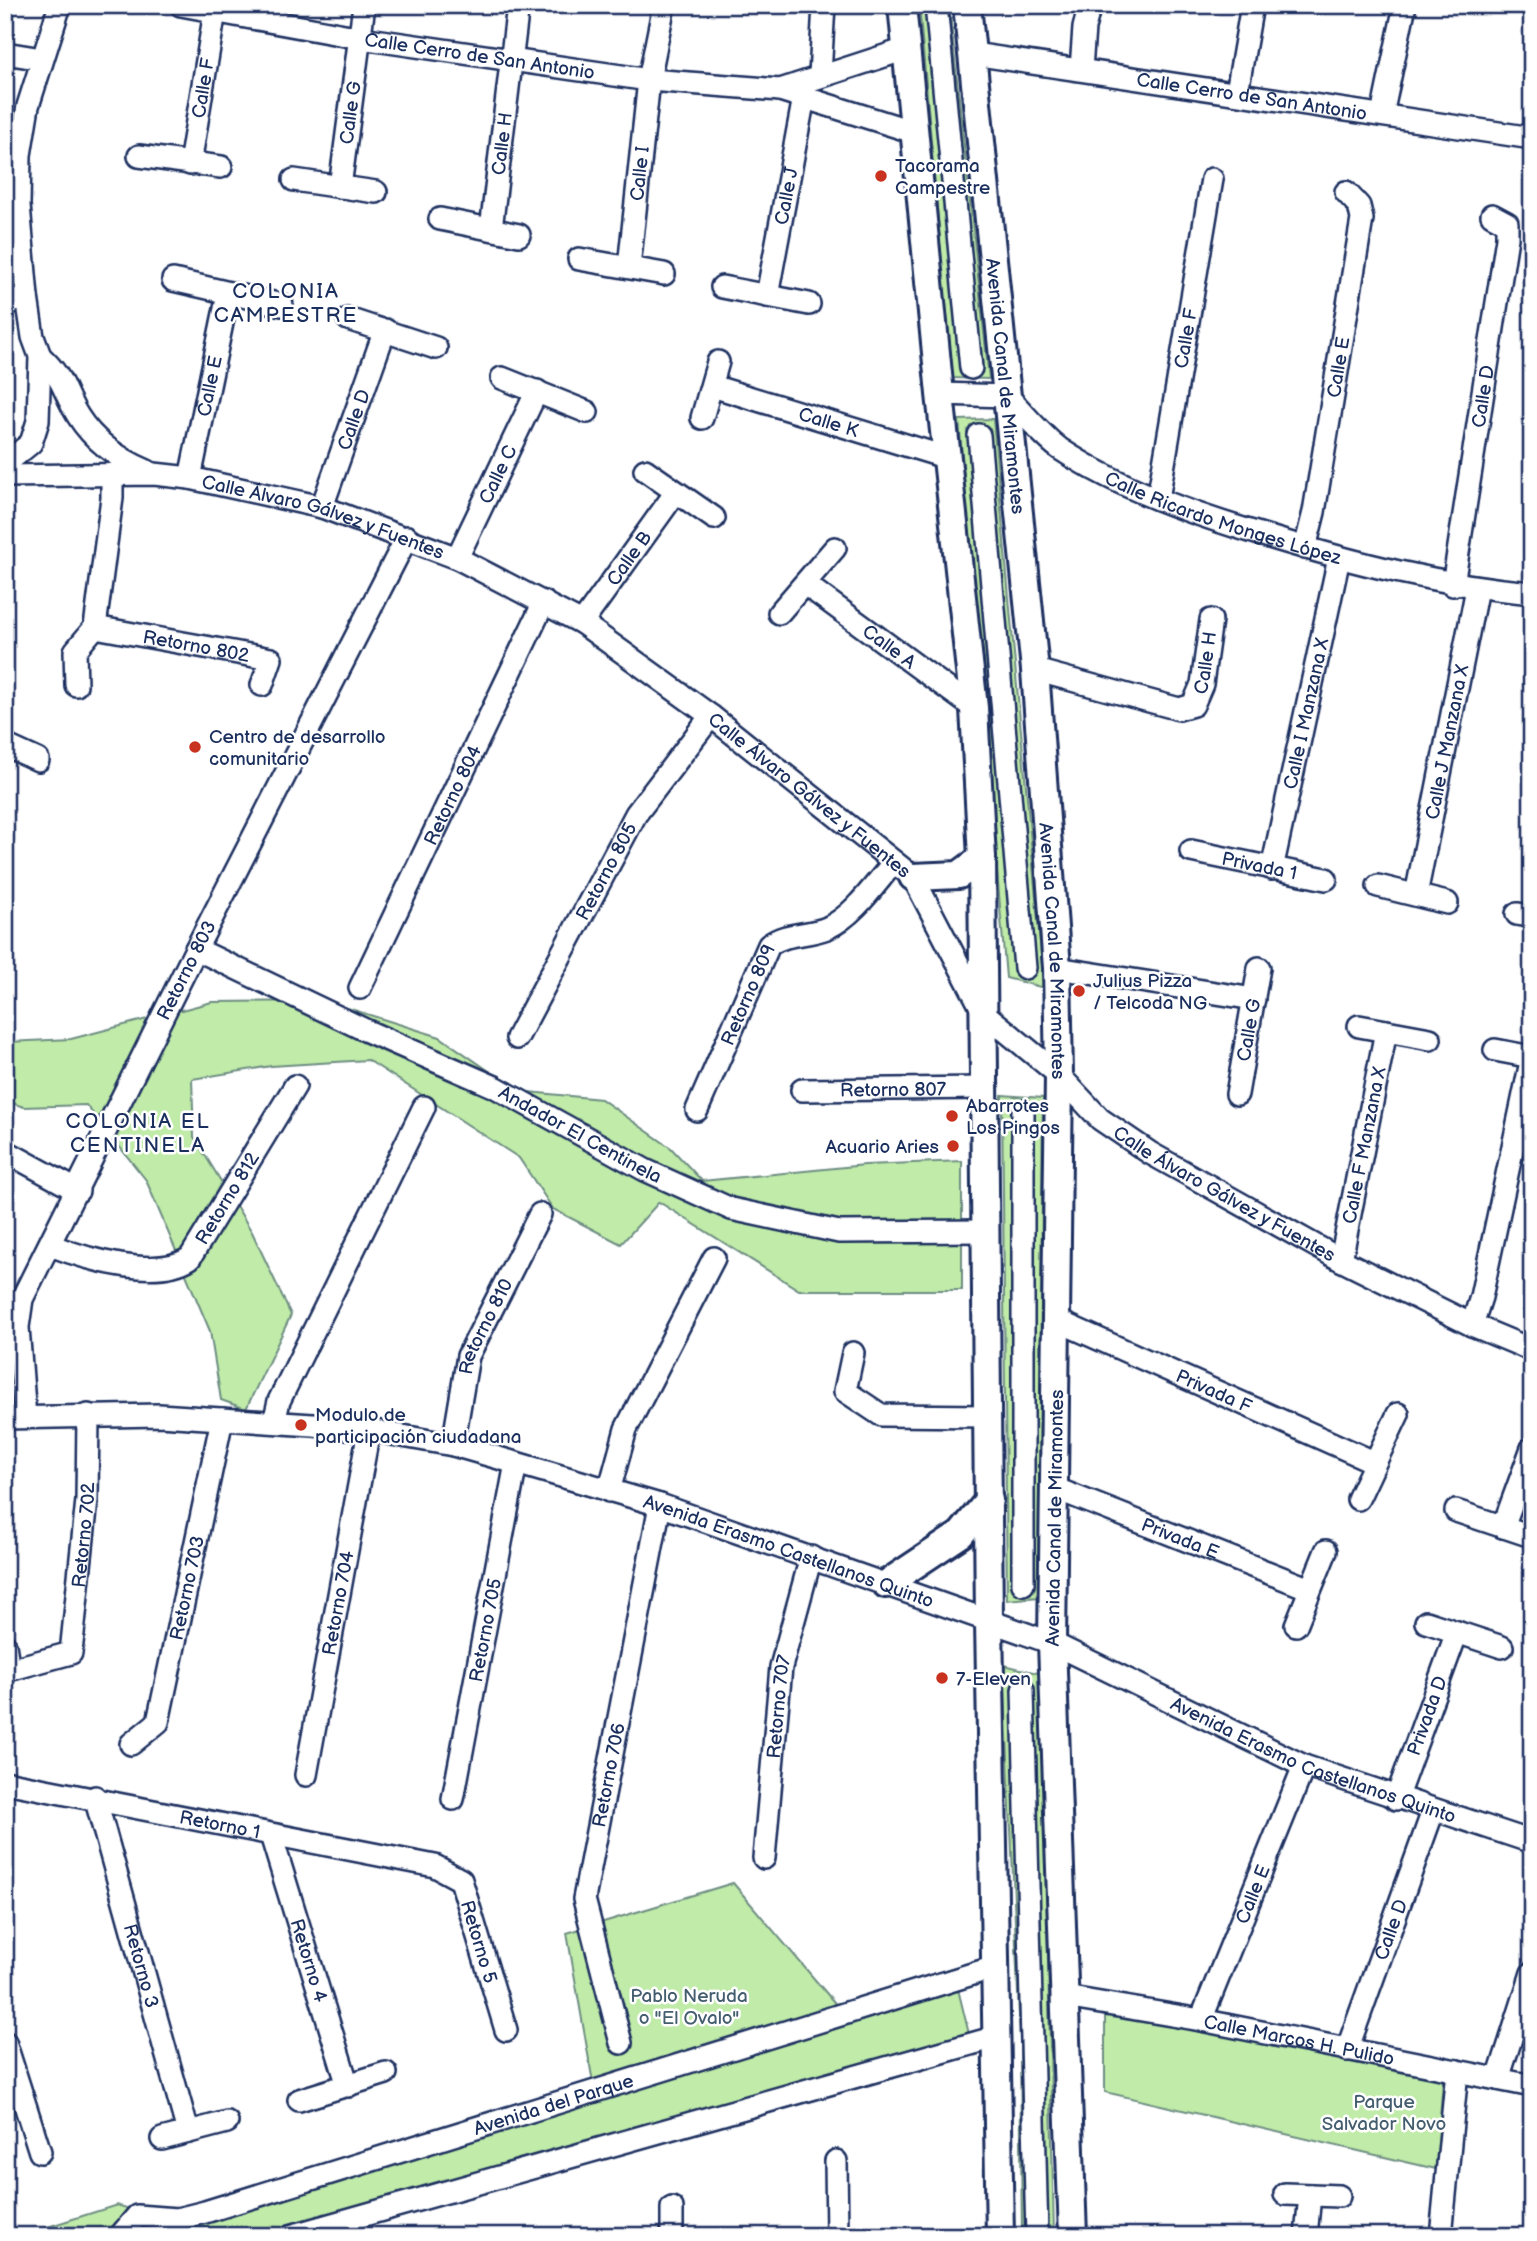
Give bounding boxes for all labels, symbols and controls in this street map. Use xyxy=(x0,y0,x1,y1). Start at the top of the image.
street label: Calle Cerro de San Antonio xyxy=(363,29,596,85)
street label: Calle F xyxy=(188,56,220,120)
street label: Calle Cerro de San Antonio xyxy=(1135,69,1368,126)
street label: Calle G xyxy=(336,80,367,146)
street label: Calle H xyxy=(488,111,518,176)
street label: Calle I xyxy=(626,145,655,202)
place label: Tacorama Campestre xyxy=(895,155,990,200)
street label: Calle J xyxy=(770,165,804,227)
marker: Tacorama Campestre xyxy=(873,168,889,184)
street label: Avenida Canal de Miramontes xyxy=(980,257,1029,515)
district label: COLONIA CAMPESTRE xyxy=(214,279,358,328)
street label: Calle F xyxy=(1170,306,1203,370)
street label: Calle E xyxy=(1323,335,1356,400)
street label: Calle E xyxy=(193,354,228,419)
street label: Calle D xyxy=(1468,364,1500,429)
street label: Calle D xyxy=(333,386,376,453)
street label: Calle K xyxy=(796,403,862,443)
street label: Calle C xyxy=(475,442,522,508)
street label: Calle Ricardo Monges López xyxy=(1101,467,1344,570)
street label: Calle Álvaro Gálvez y Fuentes xyxy=(199,471,447,565)
street label: Calle B xyxy=(602,527,657,591)
street label: Calle A xyxy=(858,620,920,675)
street label: Retorno 802 xyxy=(141,626,252,668)
street label: Calle H xyxy=(1189,630,1222,698)
street label: Calle I Manzana X xyxy=(1280,636,1334,792)
street label: Calle J Manzana X xyxy=(1421,663,1475,822)
street label: Calle Álvaro Gálvez y Fuentes xyxy=(703,708,915,884)
place label: Centro de desarrollo comunitario xyxy=(209,726,386,771)
marker: Centro de desarrollo comunitario xyxy=(187,739,203,755)
street label: Retorno 804 xyxy=(420,741,487,849)
street label: Retorno 805 xyxy=(572,819,642,925)
street label: Avenida Canal de Miramontes xyxy=(1033,822,1069,1079)
street label: Privada 1 xyxy=(1219,848,1299,886)
street label: Retorno 803 xyxy=(153,917,222,1024)
street label: Retorno 809 xyxy=(717,941,781,1049)
place label: Julius Pizza / Telcoda NG xyxy=(1093,970,1207,1015)
marker: Julius Pizza / Telcoda NG xyxy=(1071,983,1087,999)
street label: Calle G xyxy=(1233,997,1266,1063)
street label: Calle F Manzana X xyxy=(1338,1065,1392,1226)
street label: Retorno 807 xyxy=(840,1078,947,1103)
street label: Andador El Centinela xyxy=(494,1081,665,1189)
place label: Abarrotes Los Pingos xyxy=(966,1095,1060,1140)
marker: Abarrotes Los Pingos xyxy=(944,1108,960,1124)
district label: COLONIA EL CENTINELA xyxy=(65,1109,211,1158)
street label: Calle Álvaro Gálvez y Fuentes xyxy=(1108,1121,1339,1267)
place label: Acuario Aries xyxy=(826,1136,939,1159)
marker: Acuario Aries xyxy=(945,1138,961,1154)
street label: Retorno 812 xyxy=(191,1148,265,1249)
street label: Retorno 810 xyxy=(455,1275,518,1376)
street label: Privada F xyxy=(1172,1365,1255,1419)
street label: Avenida Canal de Miramontes xyxy=(1042,1389,1069,1647)
place label: Modulo de participación ciudadana xyxy=(315,1404,522,1449)
marker: Modulo de participación ciudadana xyxy=(293,1417,309,1433)
street label: Retorno 702 xyxy=(68,1482,100,1589)
street label: Avenida Erasmo Castellanos Quinto xyxy=(641,1491,937,1613)
street label: Privada E xyxy=(1138,1514,1222,1565)
street label: Retorno 703 xyxy=(166,1534,210,1642)
street label: Retorno 704 xyxy=(318,1549,360,1657)
street label: Retorno 705 xyxy=(465,1576,507,1684)
street label: Retorno 707 xyxy=(763,1652,797,1759)
place label: 7-Eleven xyxy=(956,1668,1031,1691)
marker: 7-Eleven xyxy=(934,1670,950,1686)
street label: Privada D xyxy=(1403,1673,1453,1759)
street label: Avenida Erasmo Castellanos Quinto xyxy=(1167,1693,1459,1829)
street label: Retorno 706 xyxy=(588,1721,631,1829)
street label: Retorno 1 xyxy=(177,1806,262,1845)
street label: Calle E xyxy=(1231,1862,1276,1927)
street label: Calle D xyxy=(1370,1896,1413,1964)
street label: Retorno 5 xyxy=(455,1898,501,1986)
street label: Retorno 4 xyxy=(284,1916,332,2006)
street label: Retorno 3 xyxy=(118,1921,163,2011)
park label: Pablo Neruda o "El Ovalo" xyxy=(630,1985,748,2030)
street label: Calle Marcos H. Pulido xyxy=(1202,2011,1396,2071)
street label: Avenida del Parque xyxy=(471,2070,637,2141)
park label: Parque Salvador Novo xyxy=(1322,2091,1446,2136)

